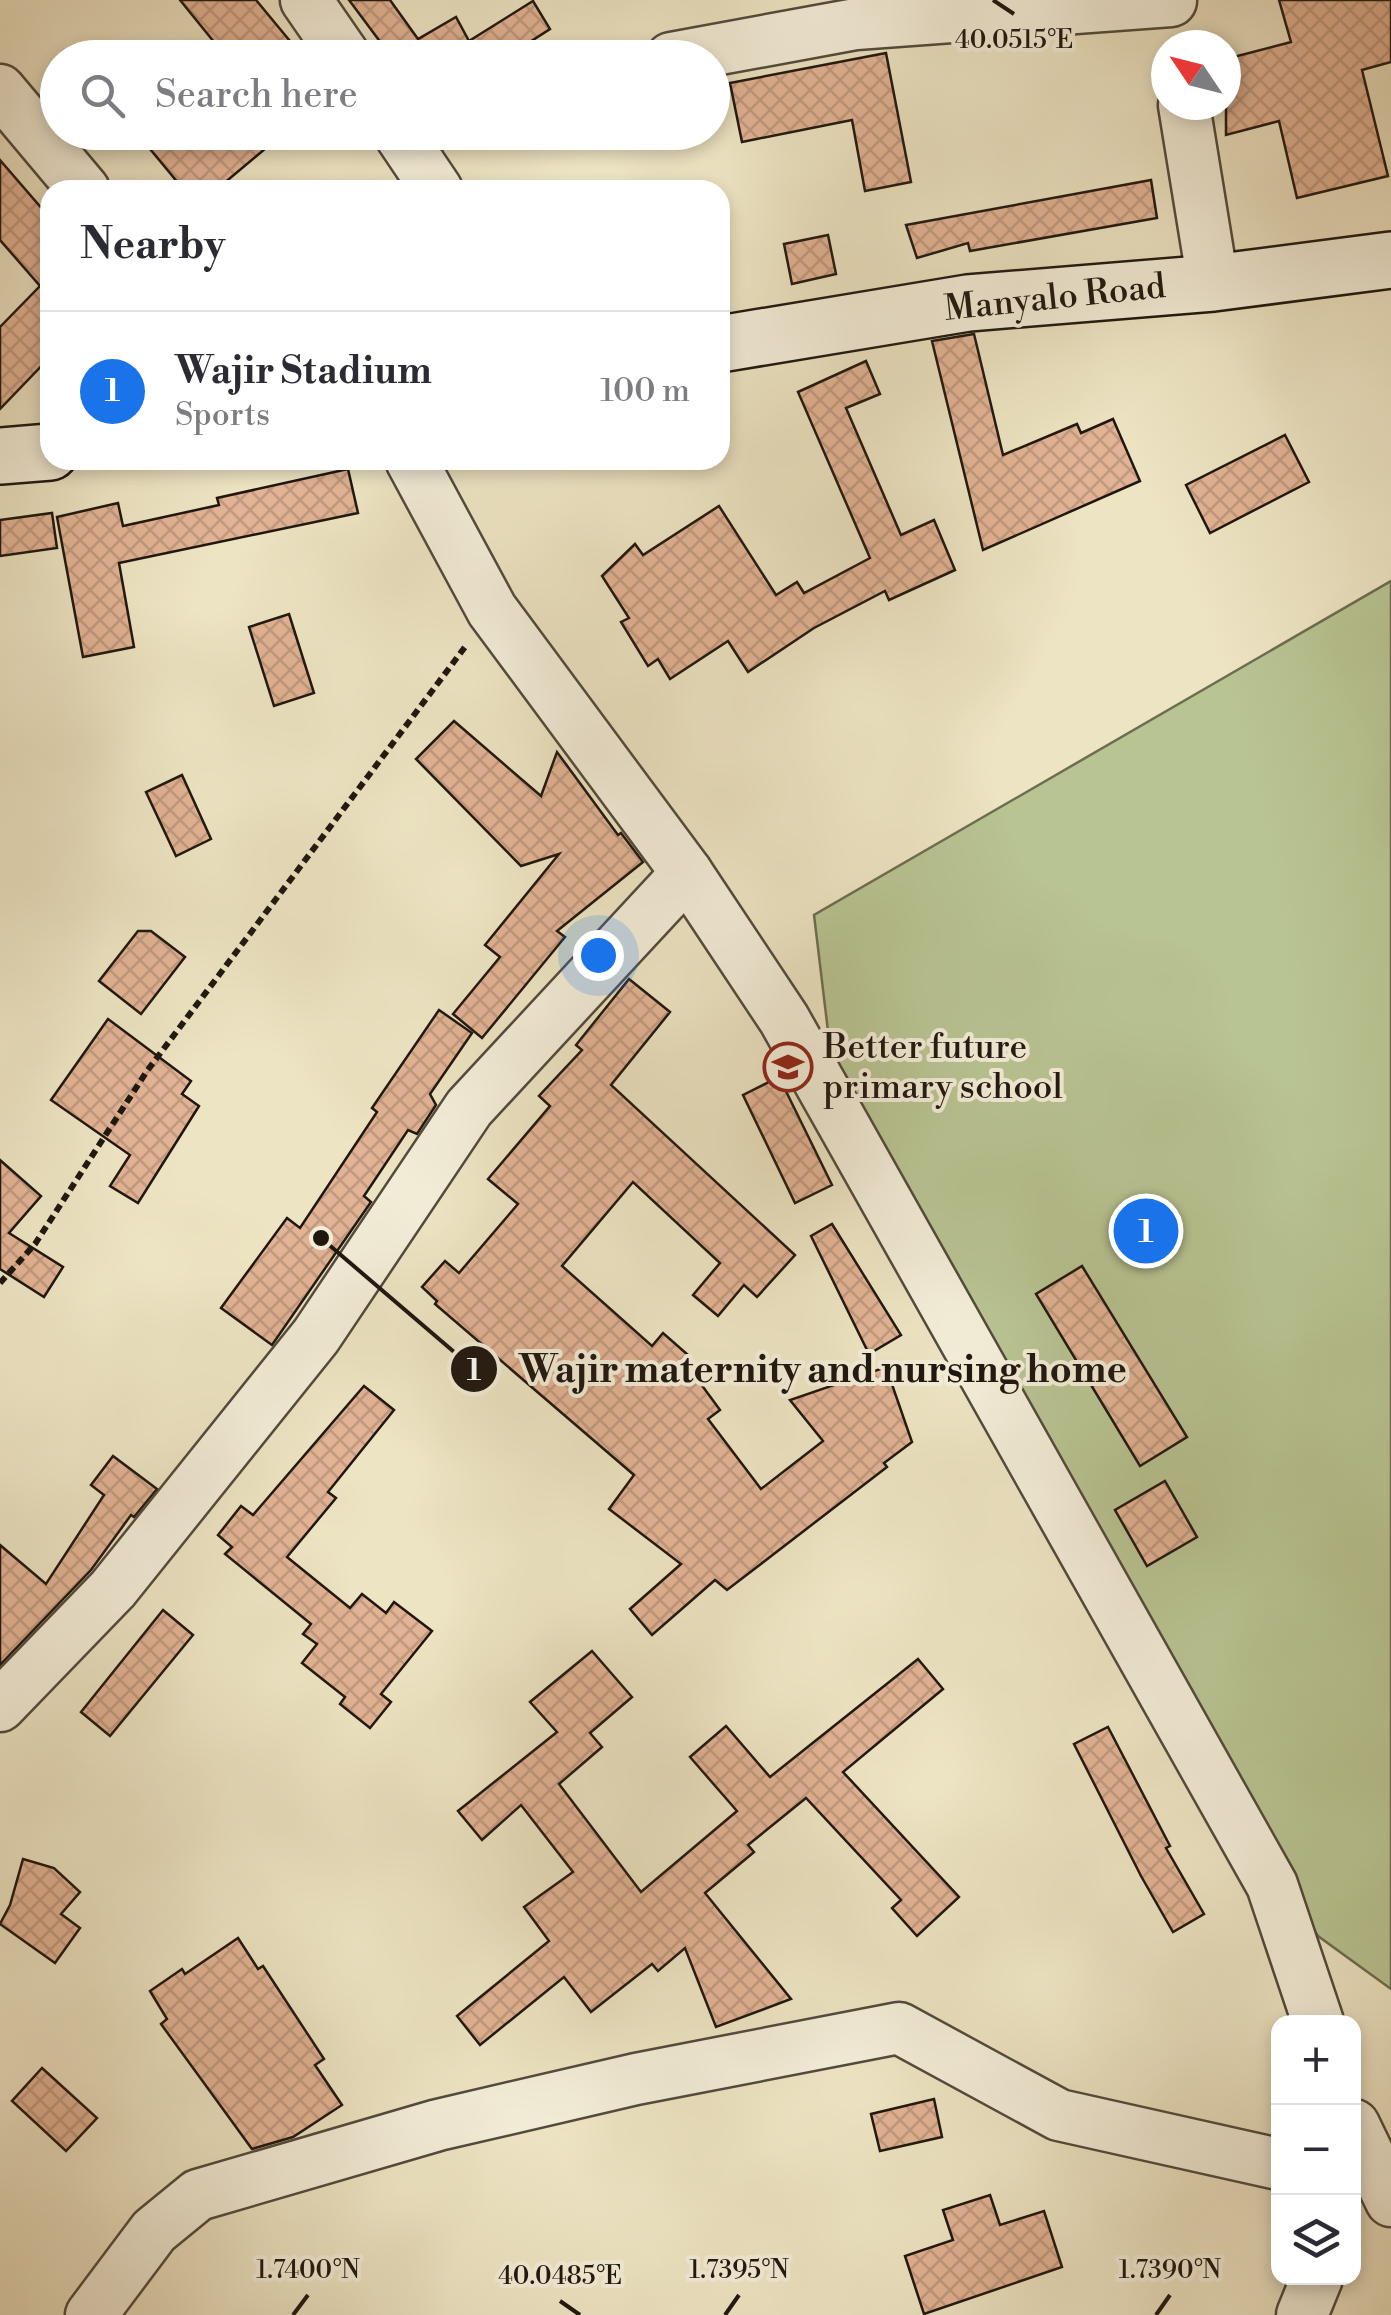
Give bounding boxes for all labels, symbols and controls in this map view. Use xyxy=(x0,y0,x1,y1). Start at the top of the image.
text: 40.0515°E xyxy=(955,25,1073,56)
north arrow xyxy=(1151,30,1241,120)
search box xyxy=(40,40,730,150)
icon: search xyxy=(75,68,130,123)
text: Search here xyxy=(155,72,358,119)
text: Nearby xyxy=(80,219,225,272)
street label: Manyalo Road xyxy=(942,265,1168,331)
text: Wajir Stadium xyxy=(175,348,432,395)
text: 1 xyxy=(105,371,120,411)
text: 100 m xyxy=(600,371,690,411)
text: Sports xyxy=(175,395,270,435)
your location xyxy=(573,930,624,981)
place label: Better future primary school xyxy=(822,1026,1063,1109)
school or university icon: Better future primary school xyxy=(762,1041,814,1093)
pin: 1 xyxy=(1114,1194,1178,1268)
callout: Wajir maternity and nursing home xyxy=(449,1335,1147,1403)
text: Wajir maternity and nursing home xyxy=(518,1347,1127,1394)
text: 1 xyxy=(467,1352,482,1390)
map controls xyxy=(1271,2015,1361,2285)
button: + xyxy=(1271,2015,1361,2105)
button: − xyxy=(1271,2105,1361,2195)
button: layers xyxy=(1271,2195,1361,2285)
text: 1.7400°N xyxy=(256,2255,360,2286)
text: 1.7395°N xyxy=(689,2255,789,2286)
text: 1.7390°N xyxy=(1119,2255,1222,2286)
text: 40.0485°E xyxy=(498,2261,622,2292)

